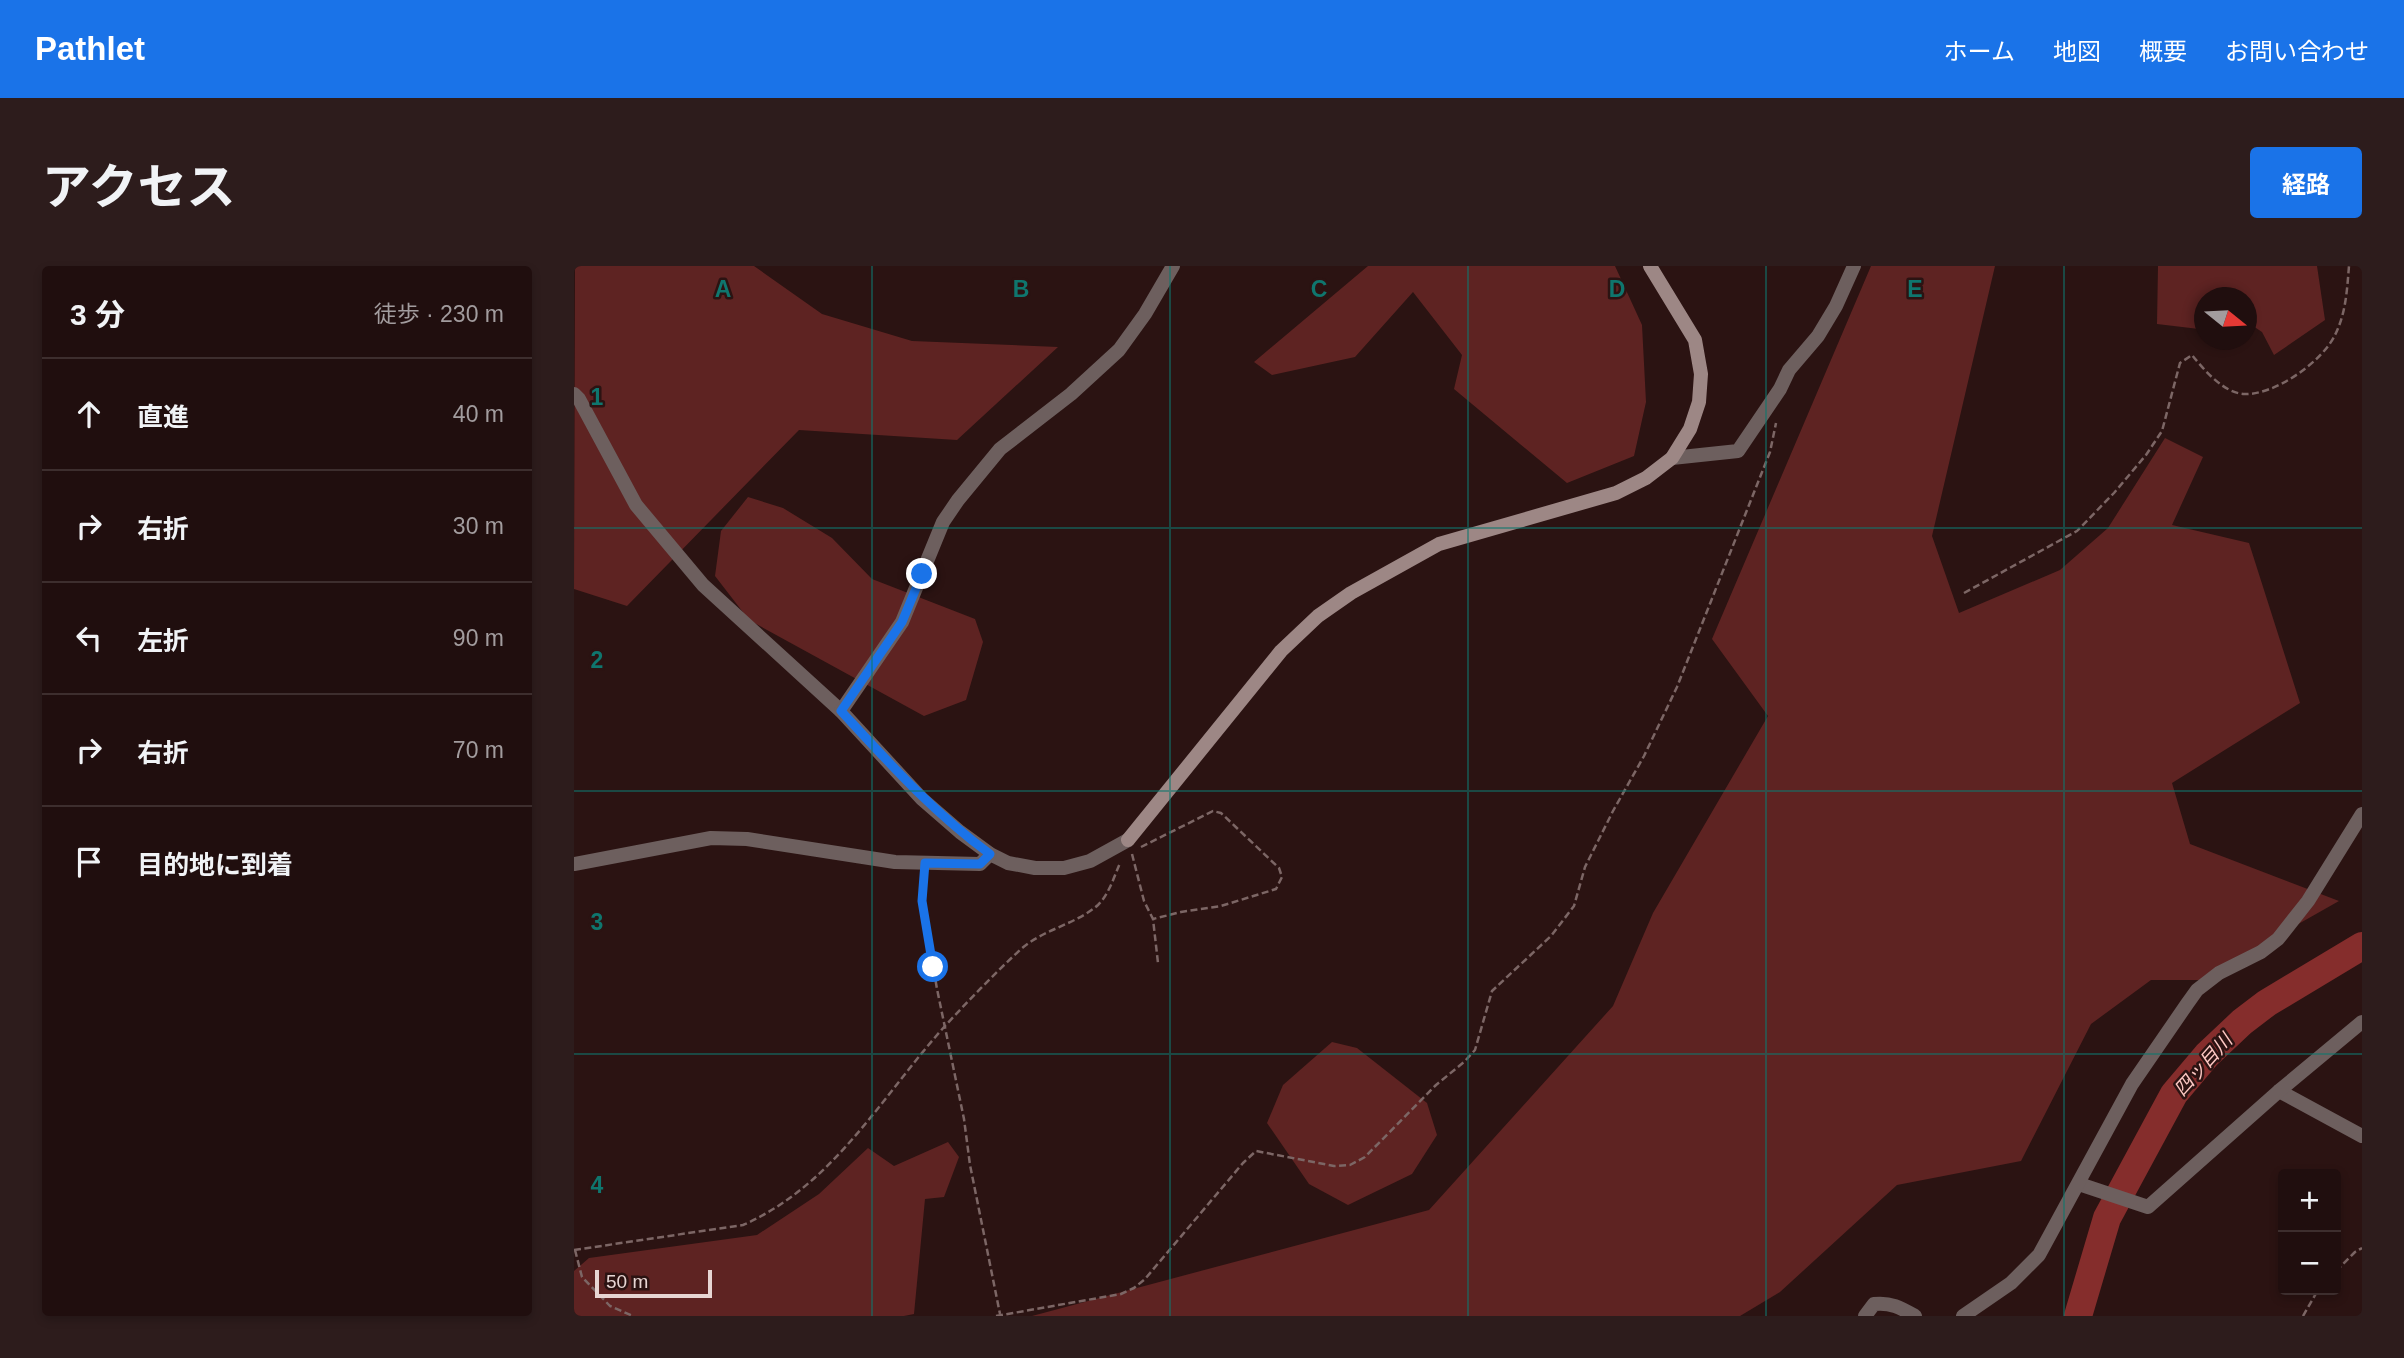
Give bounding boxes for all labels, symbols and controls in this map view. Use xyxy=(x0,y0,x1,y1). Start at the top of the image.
text: Pathlet xyxy=(35,30,145,67)
text: ホーム xyxy=(1944,38,2015,65)
text: 地図 xyxy=(2053,38,2101,65)
text: 概要 xyxy=(2139,38,2187,65)
text: お問い合わせ xyxy=(2225,38,2369,65)
button: 経路 xyxy=(2250,147,2362,218)
text: アクセス xyxy=(42,160,236,214)
text: A xyxy=(715,276,731,302)
text: B xyxy=(1013,276,1029,302)
text: C xyxy=(1311,276,1327,302)
text: D xyxy=(1609,276,1625,302)
text: E xyxy=(1907,276,1923,302)
north arrow xyxy=(2194,287,2257,350)
text: 3 分 xyxy=(70,298,125,331)
text: 徒歩 · 230 m xyxy=(374,301,504,327)
text: 1 xyxy=(591,384,604,410)
icon: ahead xyxy=(70,395,108,433)
text: 40 m xyxy=(453,401,504,427)
text: 直進 xyxy=(137,402,189,432)
icon: right xyxy=(70,507,108,545)
text: 30 m xyxy=(453,513,504,539)
text: 右折 xyxy=(137,514,189,544)
route end xyxy=(906,558,937,589)
icon: left xyxy=(70,619,108,657)
text: 90 m xyxy=(453,625,504,651)
text: 左折 xyxy=(137,626,189,656)
text: 2 xyxy=(591,647,603,673)
icon: right xyxy=(70,731,108,769)
text: 70 m xyxy=(453,737,504,763)
text: 右折 xyxy=(137,738,189,768)
icon: arrive xyxy=(70,843,108,881)
text: 目的地に到着 xyxy=(137,850,293,880)
text: 3 xyxy=(591,909,603,935)
route start xyxy=(917,951,948,982)
water label: 四ッ目川 xyxy=(2170,1028,2238,1100)
map controls xyxy=(2278,1169,2341,1295)
button: + xyxy=(2278,1169,2341,1232)
text: 4 xyxy=(591,1172,604,1198)
button: − xyxy=(2278,1232,2341,1295)
scale bar xyxy=(595,1267,712,1299)
text: 50 m xyxy=(606,1271,648,1292)

